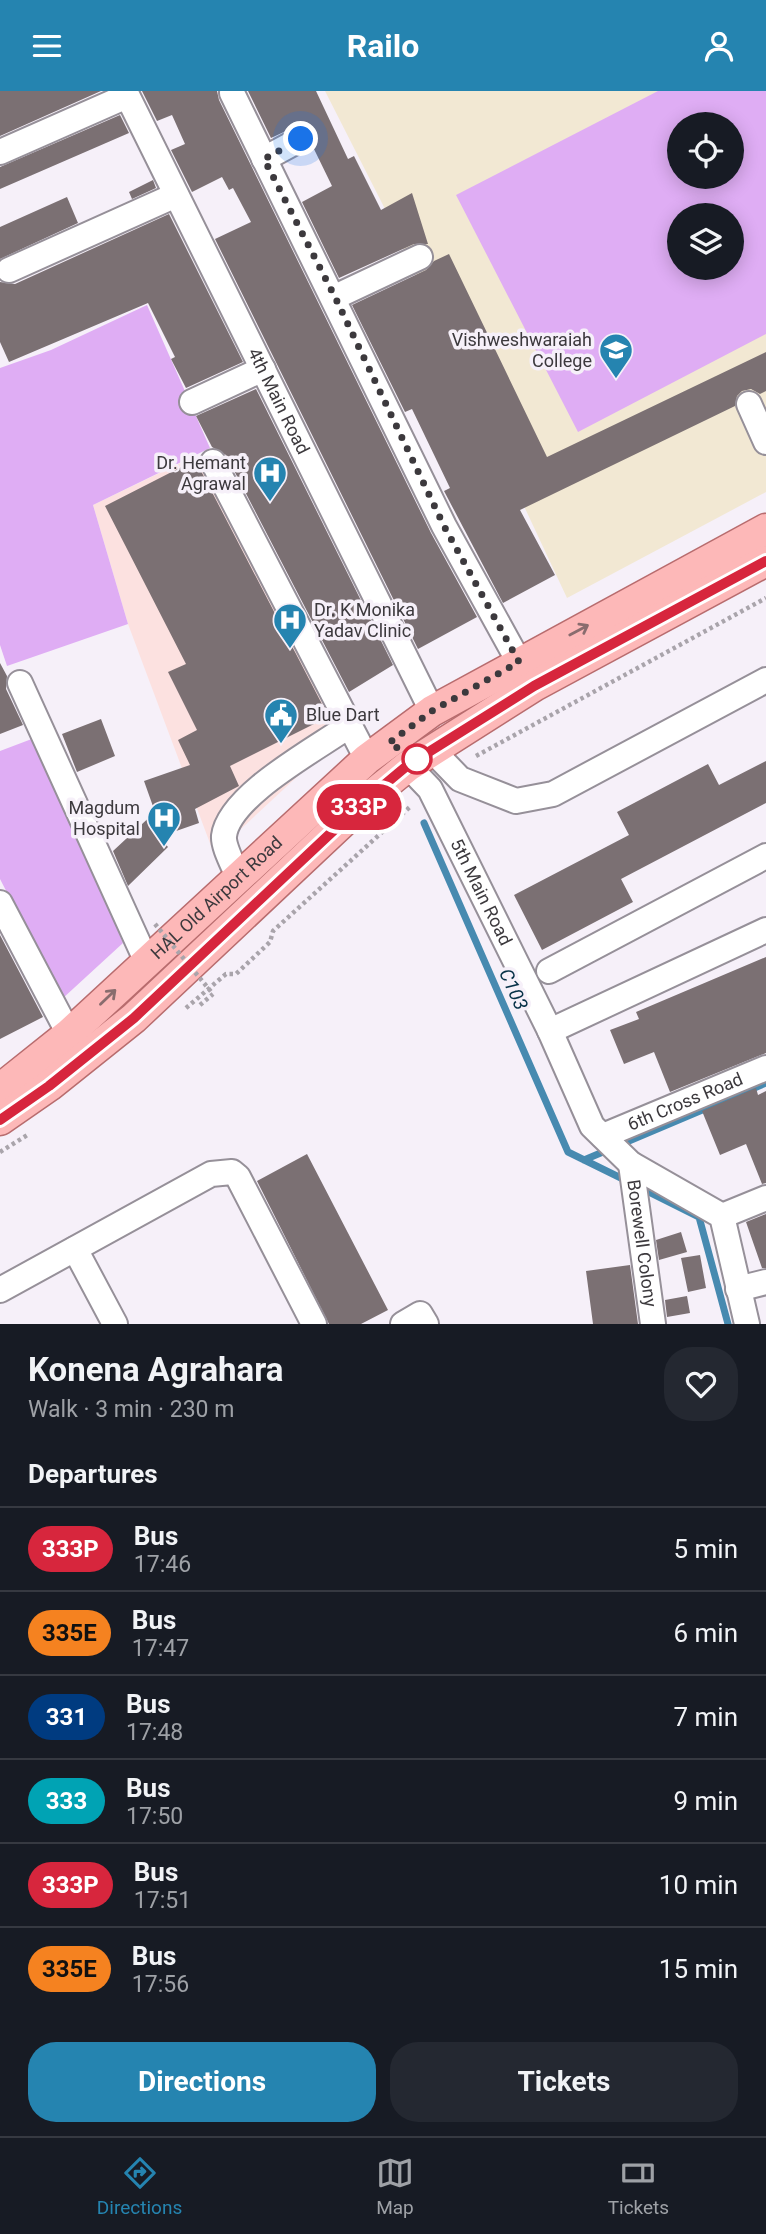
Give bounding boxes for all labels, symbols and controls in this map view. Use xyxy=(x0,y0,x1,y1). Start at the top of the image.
icon: menu xyxy=(28,27,66,65)
text: Railo xyxy=(347,27,419,65)
icon: person xyxy=(700,27,738,65)
map controls xyxy=(667,112,744,280)
button: locate xyxy=(667,112,744,189)
your location xyxy=(283,121,318,156)
button: layers xyxy=(667,203,744,280)
place label: Vishweshwaraiah College xyxy=(452,329,592,371)
school or university icon: Vishweshwaraiah College xyxy=(597,331,635,380)
street label: 4th Main Road xyxy=(244,344,314,458)
place label: Dr. Hemant Agrawal xyxy=(156,452,246,494)
hospital icon: Dr. Hemant Agrawal xyxy=(251,454,289,503)
place label: Dr. K Monika Yadav Clinic xyxy=(314,599,415,641)
hospital icon: Dr. K Monika Yadav Clinic xyxy=(271,601,309,650)
one-way arrow xyxy=(569,623,589,637)
public building icon: Blue Dart xyxy=(262,696,300,745)
place label: Blue Dart xyxy=(306,704,380,725)
unlabelled marker xyxy=(402,744,432,774)
line badge: 333P xyxy=(310,784,408,830)
text: 333P xyxy=(331,793,387,821)
place label: Magdum Hospital xyxy=(69,797,140,839)
hospital icon: Magdum Hospital xyxy=(145,799,183,848)
street label: HAL Old Airport Road xyxy=(146,832,286,963)
street label: 5th Main Road xyxy=(446,835,517,949)
water label: C103 xyxy=(494,965,533,1014)
one-way arrow xyxy=(99,989,116,1006)
street label: 6th Cross Road xyxy=(624,1068,746,1135)
street label: Borewell Colony xyxy=(623,1178,662,1309)
button: heart xyxy=(664,1347,738,1421)
text: Konena Agrahara xyxy=(28,1350,283,1389)
text: Walk · 3 min · 230 m xyxy=(28,1396,234,1423)
text: Departures xyxy=(28,1459,158,1489)
text: Bus xyxy=(134,1521,178,1551)
text: 5 min xyxy=(673,1534,738,1564)
text: 333P xyxy=(42,1535,99,1563)
text: 17:46 xyxy=(134,1551,191,1578)
text: Bus xyxy=(132,1605,176,1635)
text: 6 min xyxy=(673,1618,738,1648)
text: 335E xyxy=(42,1619,97,1647)
text: 17:47 xyxy=(132,1635,189,1662)
text: Bus xyxy=(126,1689,171,1719)
text: 7 min xyxy=(673,1702,738,1732)
text: 331 xyxy=(46,1703,87,1731)
text: 17:48 xyxy=(126,1719,183,1746)
text: Bus xyxy=(126,1773,171,1803)
text: 9 min xyxy=(673,1786,738,1816)
text: 333 xyxy=(46,1787,87,1815)
text: 17:50 xyxy=(126,1803,183,1830)
text: Bus xyxy=(134,1857,178,1887)
text: 10 min xyxy=(659,1870,738,1900)
text: 333P xyxy=(42,1871,99,1899)
text: 17:51 xyxy=(134,1887,191,1914)
text: Bus xyxy=(132,1941,176,1971)
text: 15 min xyxy=(659,1954,738,1984)
text: 335E xyxy=(42,1955,97,1983)
text: 17:56 xyxy=(132,1971,189,1998)
button: Directions xyxy=(28,2042,376,2122)
button: Tickets xyxy=(390,2042,738,2122)
tab: Directions xyxy=(97,2154,182,2219)
tab: Map xyxy=(376,2154,414,2219)
tab: Tickets xyxy=(608,2154,669,2219)

